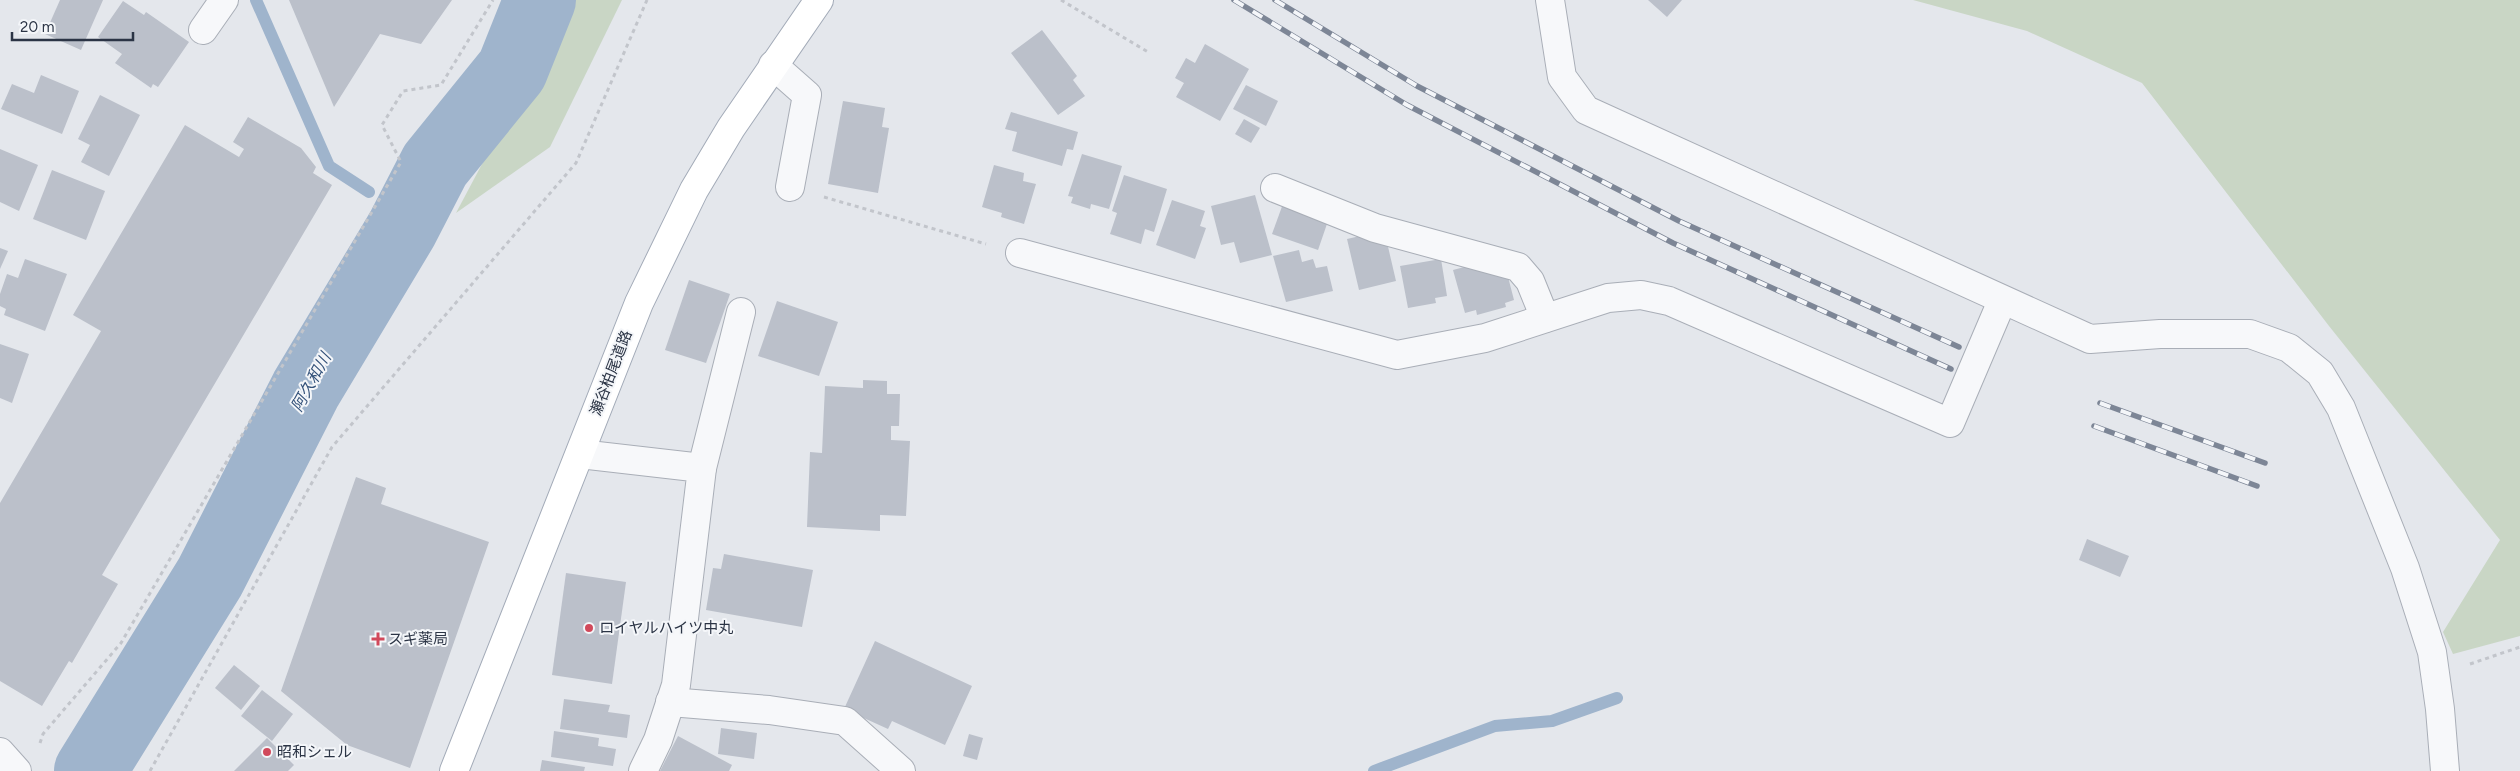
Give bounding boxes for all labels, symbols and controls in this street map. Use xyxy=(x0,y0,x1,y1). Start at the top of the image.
scale bar xyxy=(12,10,134,42)
text: 20 m xyxy=(20,18,54,36)
street label: 瀬谷柏尾道路 xyxy=(586,328,636,418)
water label: 阿久和川 xyxy=(287,348,336,415)
place label: ロイヤルハイツ中丸 xyxy=(599,619,733,637)
marker: ロイヤルハイツ中丸 xyxy=(583,622,595,634)
place label: スギ薬局 xyxy=(388,630,448,648)
marker: スギ薬局 xyxy=(372,633,384,645)
place label: 昭和シェル xyxy=(277,743,352,761)
marker: 昭和シェル xyxy=(261,746,273,758)

